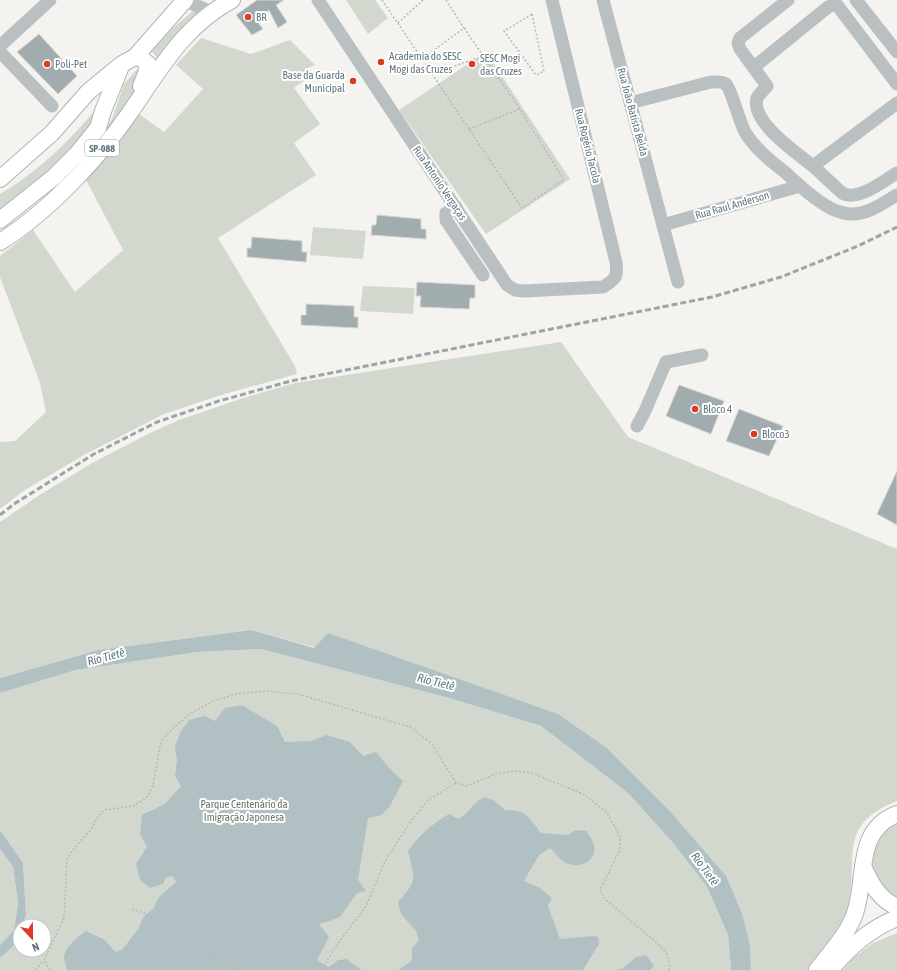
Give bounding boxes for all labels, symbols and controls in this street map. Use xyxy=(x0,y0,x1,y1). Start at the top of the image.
place label: BR xyxy=(256,11,267,23)
marker: BR xyxy=(243,12,253,22)
place label: Academia do SESC Mogi das Cruzes xyxy=(389,50,462,75)
place label: SESC Mogi das Cruzes xyxy=(480,52,522,77)
marker: Academia do SESC Mogi das Cruzes xyxy=(376,57,386,67)
place label: Poli-Pet xyxy=(55,58,87,70)
marker: Poli-Pet xyxy=(42,59,52,69)
marker: SESC Mogi das Cruzes xyxy=(467,59,477,69)
street label: Rua João Batista Belda xyxy=(615,67,651,157)
place label: Base da Guarda Municipal xyxy=(283,69,345,94)
marker: Base da Guarda Municipal xyxy=(348,76,358,86)
street label: Rua Rogério Tacola xyxy=(573,107,603,185)
road number: SP-088 xyxy=(85,140,119,156)
street label: Rua Antonio Vergaças xyxy=(411,144,469,222)
street label: Rua Raul Anderson xyxy=(694,189,770,221)
place label: Bloco 4 xyxy=(703,403,732,415)
marker: Bloco 4 xyxy=(690,404,700,414)
place label: Bloco3 xyxy=(762,428,790,440)
marker: Bloco3 xyxy=(749,429,759,439)
water label: Rio Tietê xyxy=(86,645,127,669)
water label: Rio Tietê xyxy=(416,671,457,694)
park label: Parque Centenário da Imigração Japonesa xyxy=(200,798,288,823)
water label: Rio Tietê xyxy=(688,849,722,889)
north arrow xyxy=(12,918,52,958)
text: N xyxy=(30,940,41,954)

